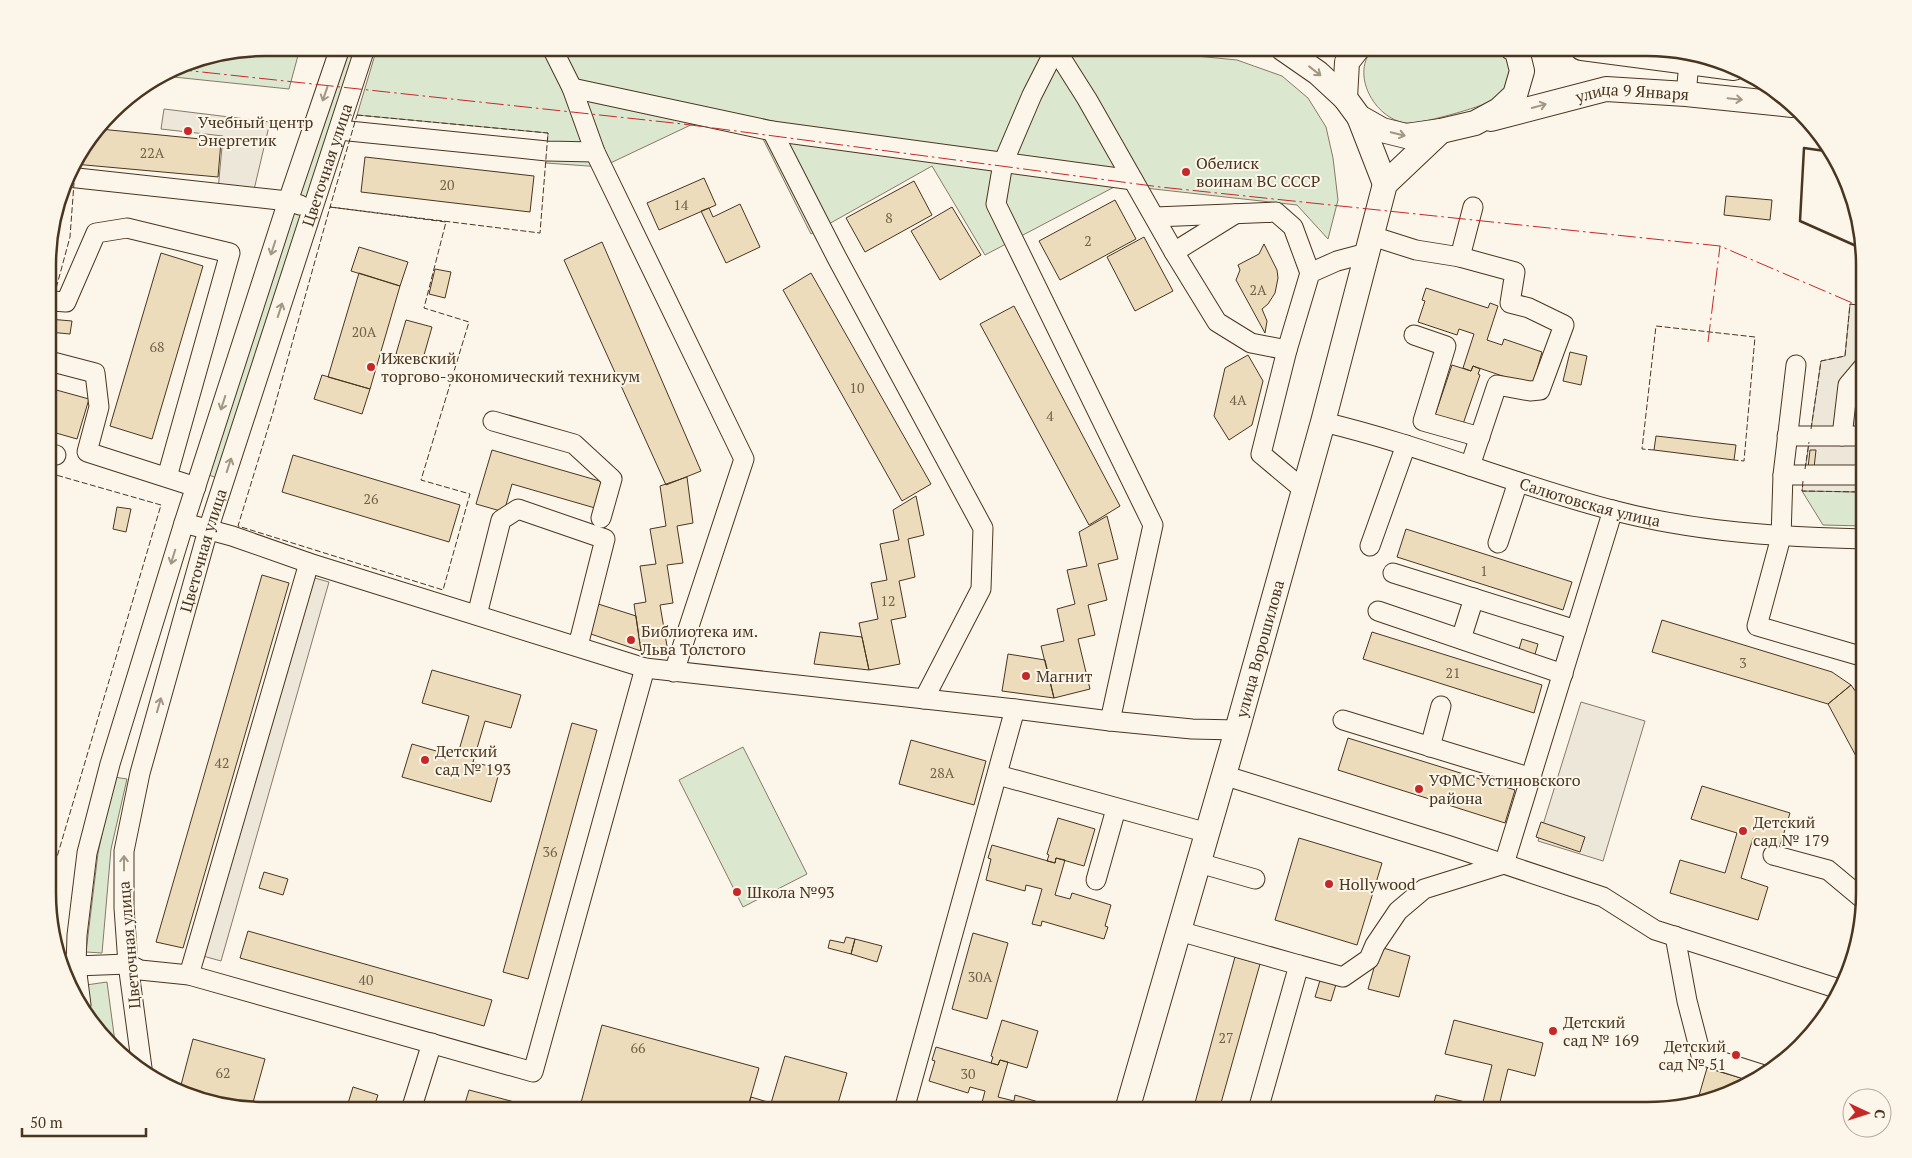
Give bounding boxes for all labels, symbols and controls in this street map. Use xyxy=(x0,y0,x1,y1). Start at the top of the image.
one-way arrow xyxy=(1308,65,1321,76)
street label: улица 9 Января xyxy=(1572,78,1690,108)
one-way arrow xyxy=(319,85,329,101)
one-way arrow xyxy=(1726,94,1742,104)
street label: Цветочная улица xyxy=(297,101,357,229)
one-way arrow xyxy=(1531,101,1547,110)
place label: Учебный центр Энергетик xyxy=(198,111,313,151)
marker: Учебный центр Энергетик xyxy=(182,125,194,137)
one-way arrow xyxy=(1390,130,1406,139)
house number: 22А xyxy=(140,143,165,162)
place label: Обелиск воинам ВС СССР xyxy=(1196,152,1320,192)
marker: Обелиск воинам ВС СССР xyxy=(1180,166,1192,178)
house number: 20 xyxy=(440,175,454,194)
house number: 14 xyxy=(674,195,689,214)
house number: 8 xyxy=(885,208,893,227)
house number: 2 xyxy=(1084,231,1092,250)
one-way arrow xyxy=(268,239,277,255)
house number: 2А xyxy=(1249,280,1267,299)
one-way arrow xyxy=(275,303,285,319)
house number: 20А xyxy=(352,322,377,341)
house number: 68 xyxy=(150,337,164,356)
place label: Ижевский торгово-экономический техникум xyxy=(381,347,640,387)
marker: Ижевский торгово-экономический техникум xyxy=(365,361,377,373)
house number: 10 xyxy=(850,378,864,397)
house number: 4А xyxy=(1229,390,1247,409)
one-way arrow xyxy=(218,394,228,410)
house number: 4 xyxy=(1046,406,1054,425)
one-way arrow xyxy=(225,457,234,473)
street label: Салютовская улица xyxy=(1517,472,1662,532)
street label: Цветочная улица xyxy=(174,486,232,615)
house number: 26 xyxy=(364,489,379,508)
one-way arrow xyxy=(168,549,178,565)
house number: 1 xyxy=(1480,561,1488,580)
street label: улица Ворошилова xyxy=(1230,577,1289,721)
house number: 12 xyxy=(881,591,895,610)
place label: Библиотека им. Льва Толстого xyxy=(640,620,758,660)
marker: Библиотека им. Льва Толстого xyxy=(625,634,637,646)
house number: 3 xyxy=(1739,653,1747,672)
house number: 21 xyxy=(1446,663,1460,682)
place label: Магнит xyxy=(1036,665,1092,687)
marker: Магнит xyxy=(1020,670,1032,682)
one-way arrow xyxy=(155,697,164,713)
place label: Детский сад № 193 xyxy=(435,740,511,780)
house number: 42 xyxy=(215,753,229,772)
marker: Детский сад № 193 xyxy=(419,754,431,766)
house number: 28А xyxy=(930,763,955,782)
place label: УФМС Устиновского района xyxy=(1429,769,1581,809)
marker: УФМС Устиновского района xyxy=(1413,783,1425,795)
place label: Детский сад № 179 xyxy=(1753,811,1829,851)
marker: Детский сад № 179 xyxy=(1737,825,1749,837)
house number: 36 xyxy=(543,842,558,861)
one-way arrow xyxy=(119,855,129,872)
place label: Hollywood xyxy=(1339,873,1416,895)
marker: Hollywood xyxy=(1323,878,1335,890)
street label: Цветочная улица xyxy=(112,880,146,1010)
place label: Школа №93 xyxy=(747,881,835,903)
marker: Школа №93 xyxy=(731,886,743,898)
house number: 30А xyxy=(968,967,993,986)
house number: 40 xyxy=(359,970,373,989)
place label: Детский сад № 169 xyxy=(1563,1011,1639,1051)
marker: Детский сад № 169 xyxy=(1547,1025,1559,1037)
house number: 27 xyxy=(1219,1028,1233,1047)
place label: Детский сад № 51 xyxy=(1658,1035,1726,1075)
house number: 66 xyxy=(631,1038,646,1057)
marker: Детский сад № 51 xyxy=(1730,1049,1742,1061)
house number: 62 xyxy=(216,1063,230,1082)
house number: 30 xyxy=(961,1064,975,1083)
north arrow xyxy=(1842,1088,1892,1138)
scale bar xyxy=(22,1106,146,1138)
text: С xyxy=(1871,1109,1890,1119)
text: 50 m xyxy=(30,1112,63,1132)

